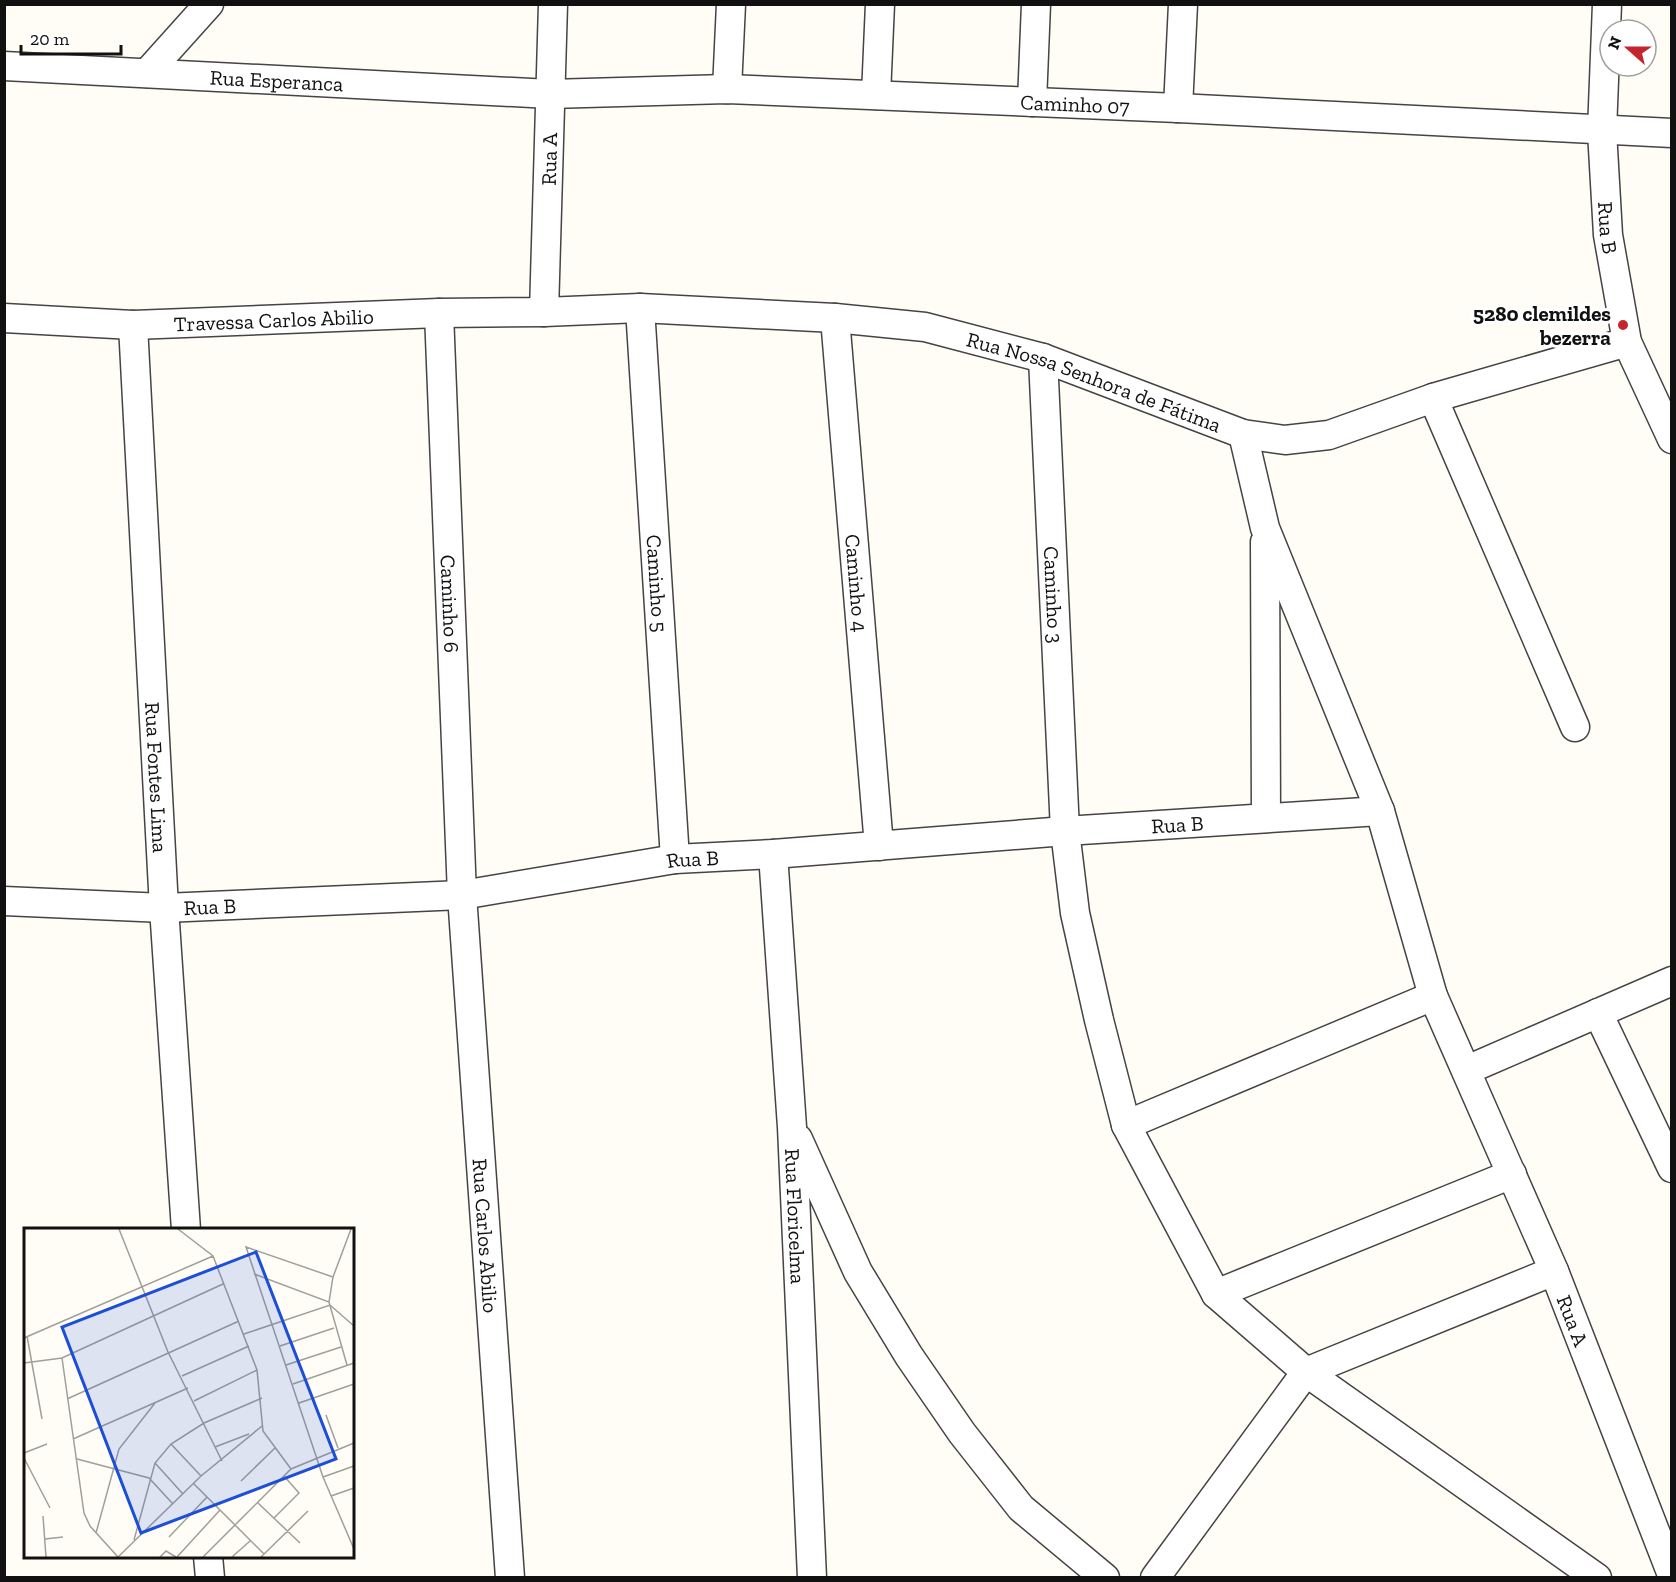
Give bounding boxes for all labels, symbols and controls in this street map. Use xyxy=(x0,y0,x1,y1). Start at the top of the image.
scale bar xyxy=(21,18,122,56)
north arrow xyxy=(1598,18,1658,78)
text: 20 m xyxy=(30,28,70,50)
text: N xyxy=(1603,34,1626,52)
street label: Rua Esperanca xyxy=(209,64,344,96)
street label: Caminho 07 xyxy=(1020,89,1130,118)
street label: Rua A xyxy=(535,132,562,186)
street label: Rua B xyxy=(1594,201,1624,256)
place label: 5280 clemildes bezerra xyxy=(1473,301,1611,350)
street label: Travessa Carlos Abilio xyxy=(173,303,374,336)
marker: 5280 clemildes bezerra xyxy=(1616,318,1630,332)
street label: Rua Nossa Senhora de Fátima xyxy=(964,326,1225,437)
street label: Caminho 4 xyxy=(841,533,874,633)
street label: Caminho 5 xyxy=(642,534,673,633)
street label: Caminho 3 xyxy=(1039,546,1069,644)
street label: Caminho 6 xyxy=(436,554,465,653)
street label: Rua Fontes Lima xyxy=(141,701,174,853)
street label: Rua B xyxy=(1150,810,1204,838)
street label: Rua B xyxy=(664,844,719,873)
street label: Rua B xyxy=(183,892,237,920)
street label: Rua Floricelma xyxy=(780,1148,811,1285)
street label: Rua Carlos Abilio xyxy=(468,1158,504,1314)
inset map xyxy=(24,1228,354,1558)
street label: Rua A xyxy=(1552,1291,1595,1350)

